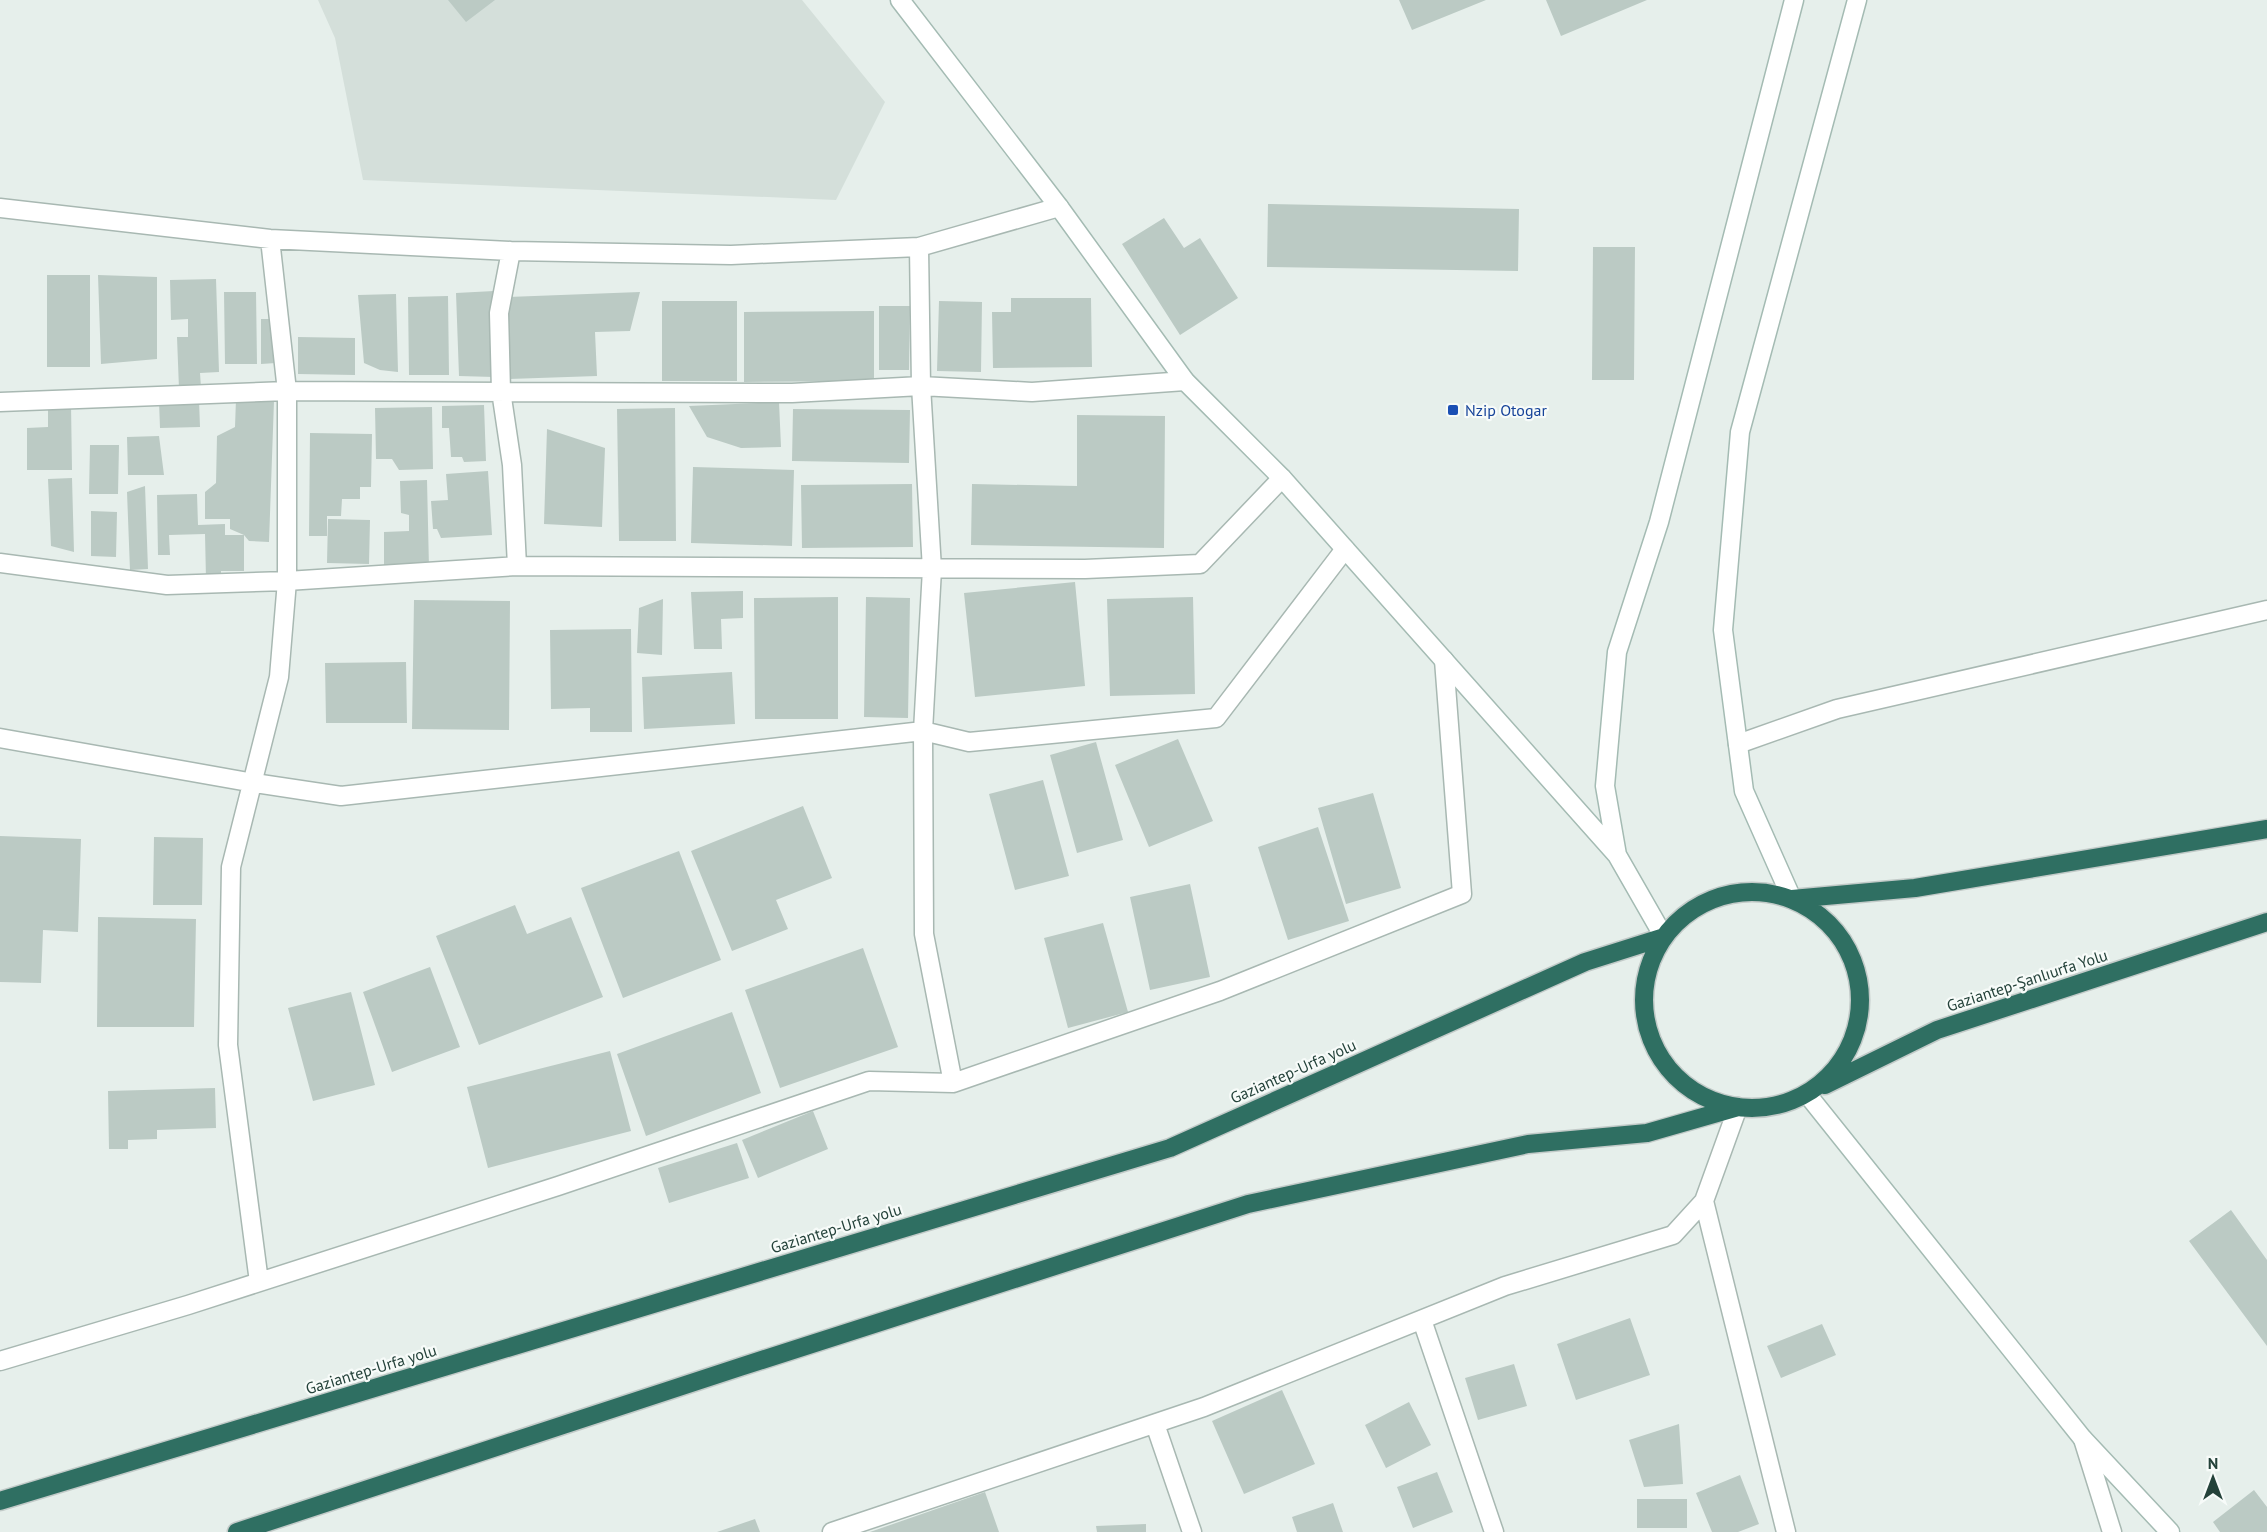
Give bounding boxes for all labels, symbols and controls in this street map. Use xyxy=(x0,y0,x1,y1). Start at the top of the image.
place label: Nzip Otogar xyxy=(1465,400,1547,420)
marker: Nzip Otogar xyxy=(1446,403,1460,417)
street label: Gaziantep-Şanlıurfa Yolu xyxy=(1944,945,2110,1015)
street label: Gaziantep-Urfa yolu xyxy=(1227,1034,1359,1108)
street label: Gaziantep-Urfa yolu xyxy=(768,1199,904,1257)
street label: Gaziantep-Urfa yolu xyxy=(303,1340,439,1398)
north arrow xyxy=(2183,1448,2243,1508)
text: N xyxy=(2208,1453,2218,1473)

